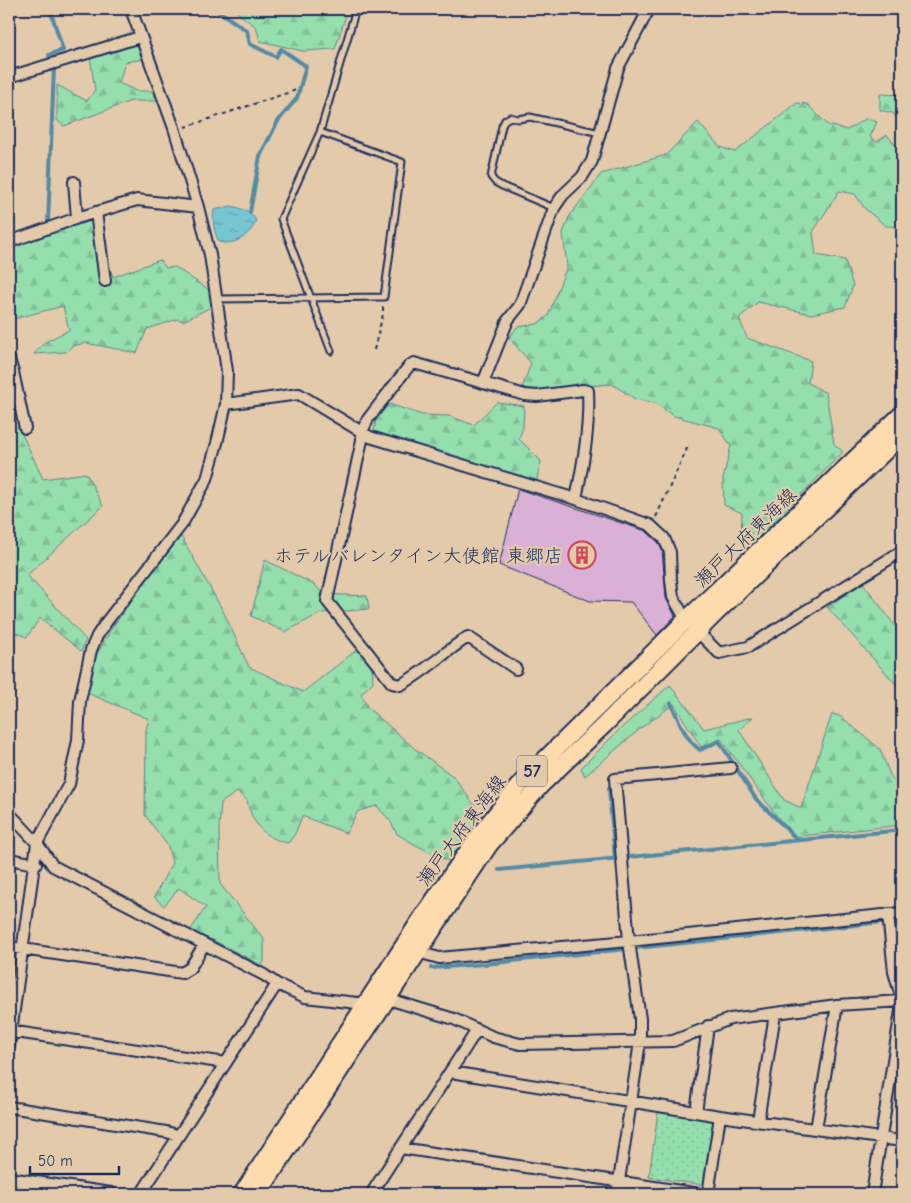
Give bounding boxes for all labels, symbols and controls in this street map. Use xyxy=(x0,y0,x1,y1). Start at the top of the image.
street label: 瀬戸大府東海線 xyxy=(690,484,801,592)
building icon: ホテルバレンタイン大使館 東郷店 xyxy=(567,540,597,570)
place label: ホテルバレンタイン大使館 東郷店 xyxy=(274,545,563,567)
road number: 57 xyxy=(517,756,547,786)
street label: 瀬戸大府東海線 xyxy=(413,771,511,890)
scale bar xyxy=(30,1143,119,1175)
text: 50 m xyxy=(38,1152,73,1170)

